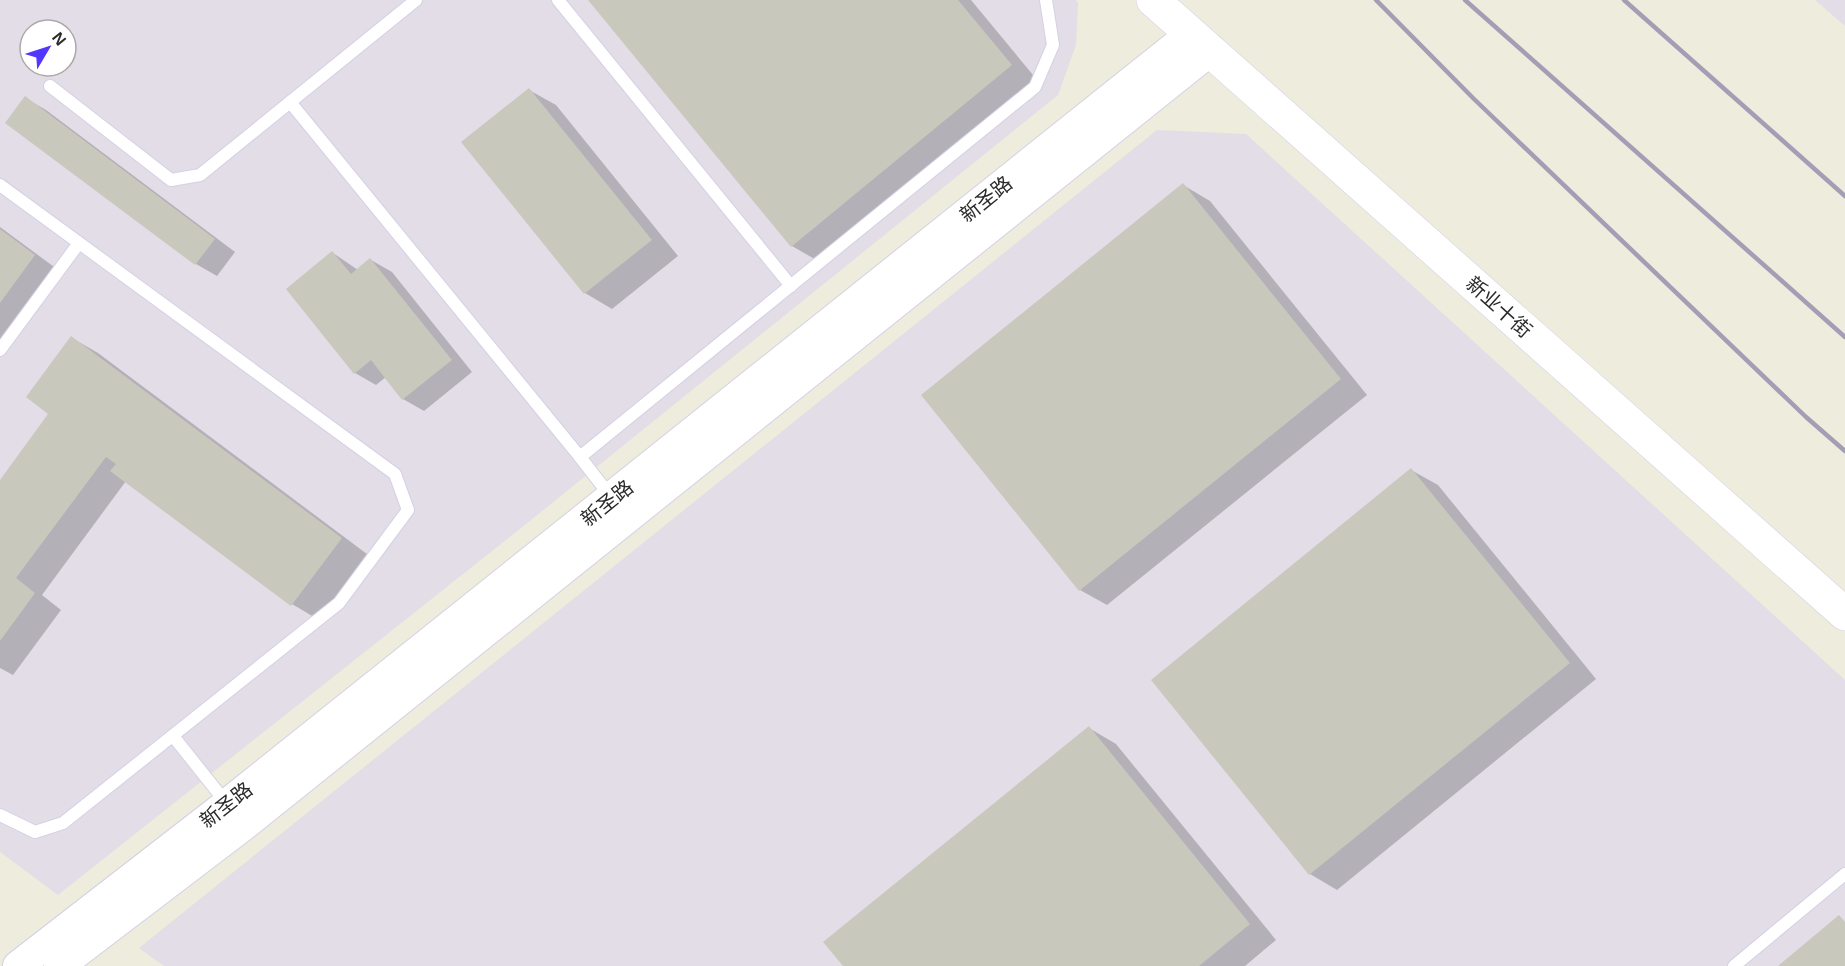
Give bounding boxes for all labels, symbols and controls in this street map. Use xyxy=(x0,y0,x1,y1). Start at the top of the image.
north arrow xyxy=(18,18,78,78)
text: N xyxy=(49,29,70,49)
street label: 新圣路 xyxy=(956,172,1016,226)
street label: 新业十街 xyxy=(1462,272,1536,342)
street label: 新圣路 xyxy=(577,476,637,530)
street label: 新圣路 xyxy=(196,778,256,832)

